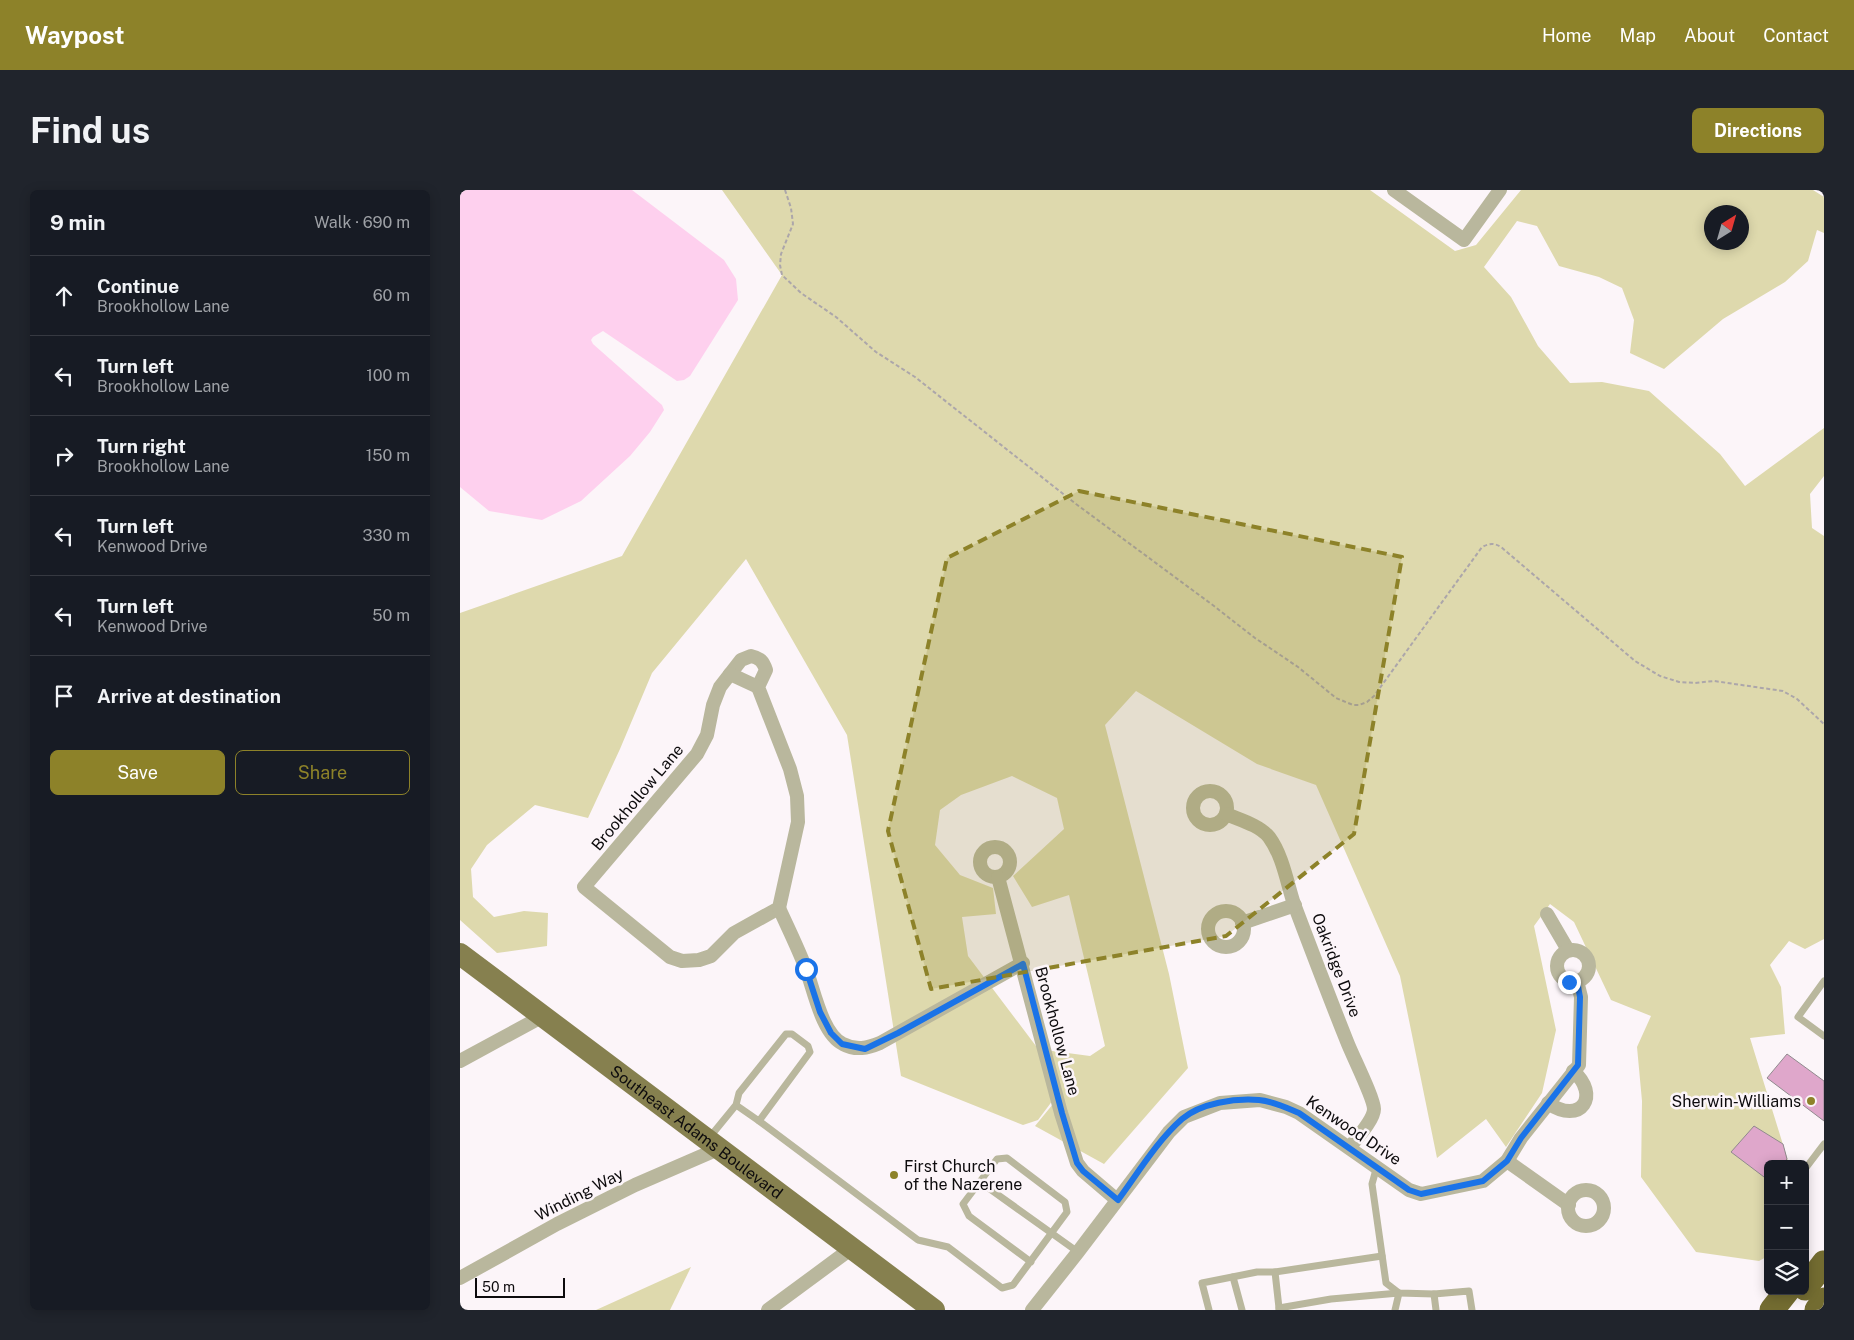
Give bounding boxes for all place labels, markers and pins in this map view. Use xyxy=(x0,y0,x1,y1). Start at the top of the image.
place label: Sherwin-Williams xyxy=(1672,1092,1801,1111)
marker: Sherwin-Williams xyxy=(1805,1095,1817,1107)
place label: First Church of the Nazerene xyxy=(904,1157,1022,1194)
marker: First Church of the Nazerene xyxy=(888,1169,900,1181)

